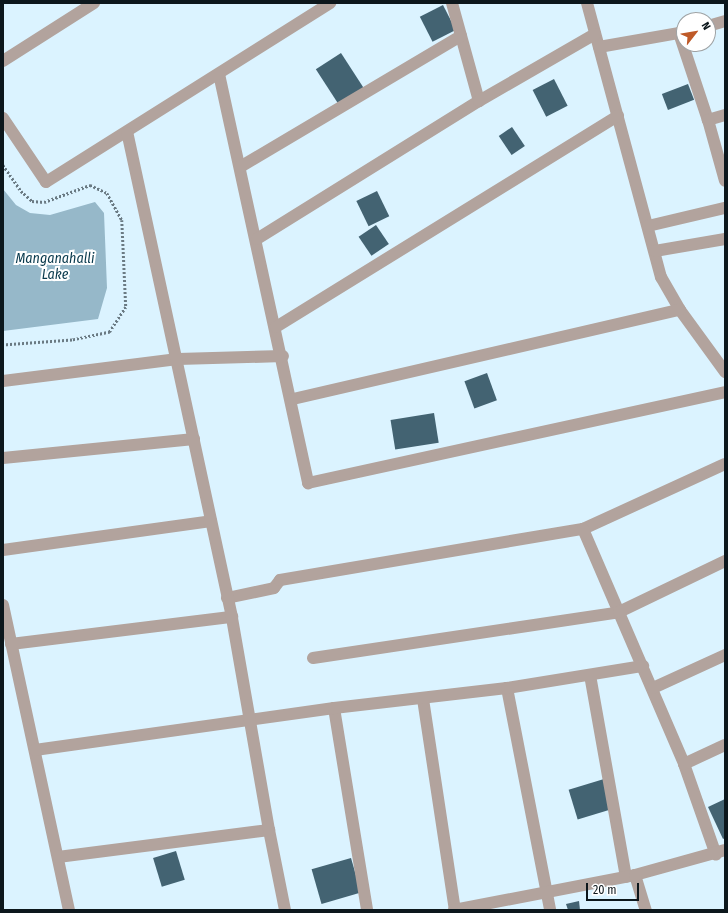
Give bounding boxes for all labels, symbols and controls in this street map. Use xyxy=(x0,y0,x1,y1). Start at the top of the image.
north arrow xyxy=(676,12,716,52)
text: N xyxy=(699,20,713,32)
water label: Manganahalli Lake xyxy=(15,251,95,284)
scale bar xyxy=(588,875,641,901)
text: 20 m xyxy=(593,883,617,897)

